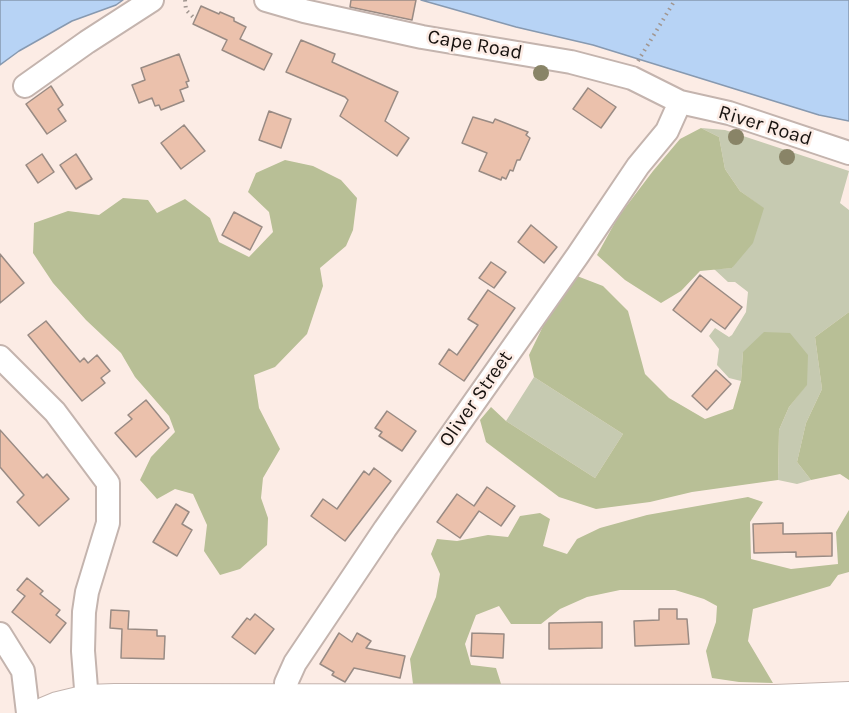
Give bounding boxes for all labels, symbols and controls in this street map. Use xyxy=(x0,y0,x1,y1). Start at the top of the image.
street label: Cape Road xyxy=(426,25,524,65)
street label: River Road xyxy=(715,100,815,152)
street label: Oliver Street xyxy=(434,346,518,452)

